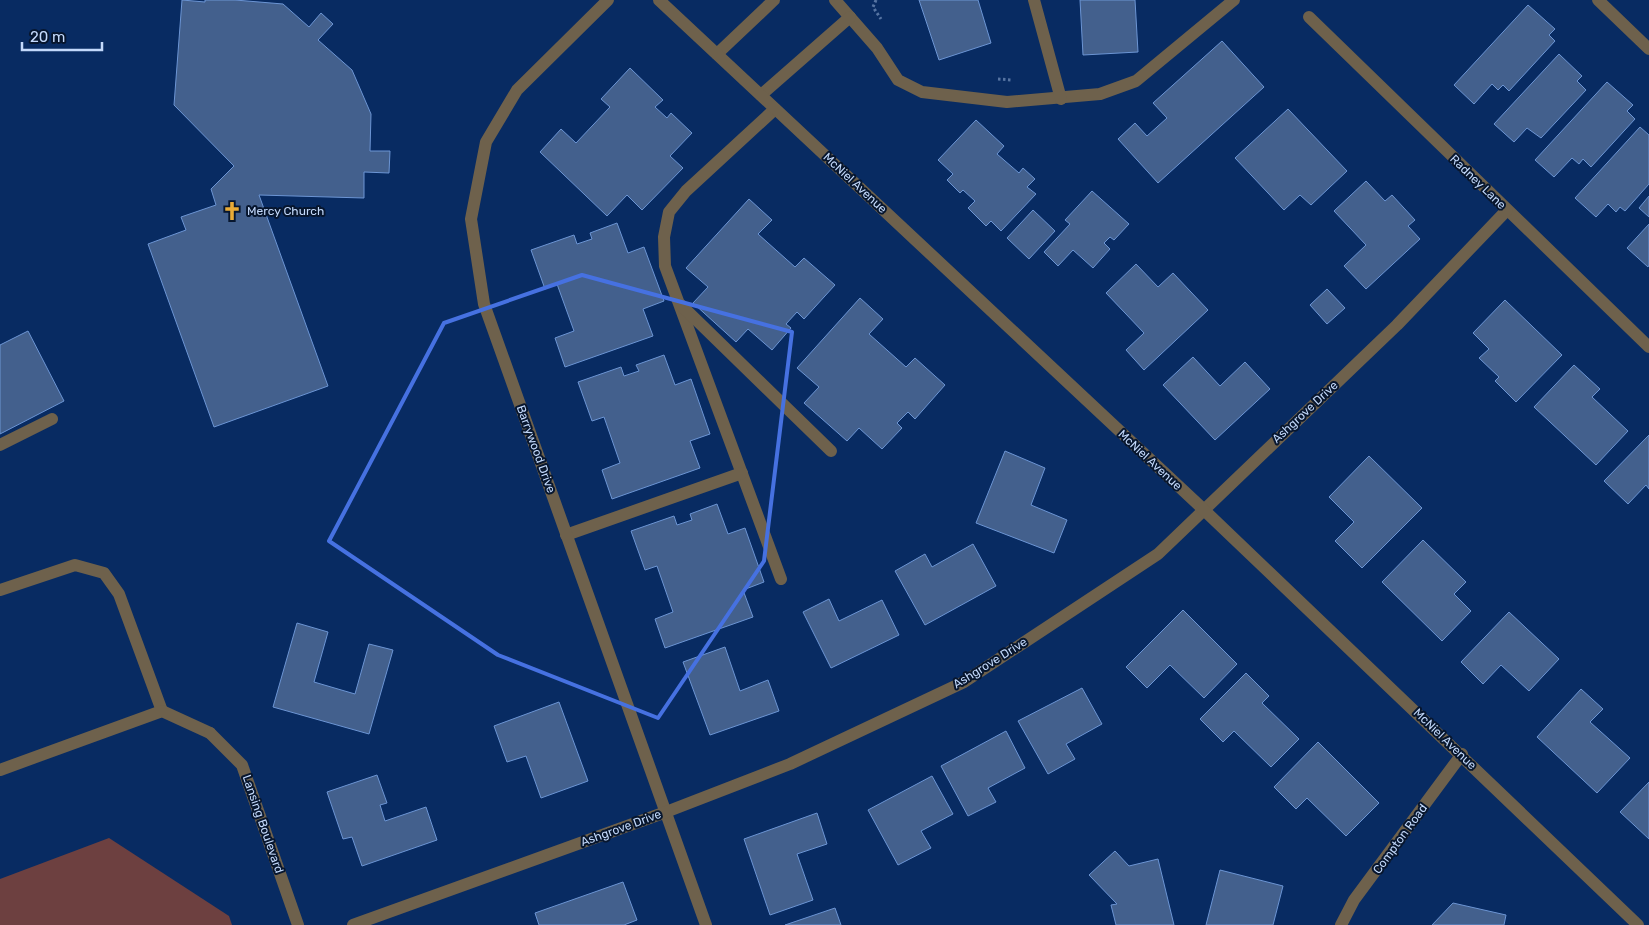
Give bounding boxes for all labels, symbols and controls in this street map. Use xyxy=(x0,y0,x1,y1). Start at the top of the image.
scale bar xyxy=(22,20,102,52)
text: 20 m xyxy=(30,28,65,46)
street label: McNiel Avenue xyxy=(820,150,890,216)
street label: Radney Lane xyxy=(1447,152,1509,212)
church icon: Mercy Church xyxy=(221,200,243,222)
place label: Mercy Church xyxy=(247,204,324,218)
street label: Ashgrove Drive xyxy=(1269,378,1341,446)
street label: Barrywood Drive xyxy=(514,403,559,495)
street label: McNiel Avenue xyxy=(1115,427,1185,493)
street label: Ashgrove Drive xyxy=(950,634,1030,691)
street label: McNiel Avenue xyxy=(1411,706,1479,773)
street label: Lansing Boulevard xyxy=(240,773,286,875)
street label: Compton Road xyxy=(1370,801,1430,877)
street label: Ashgrove Drive xyxy=(579,807,663,849)

